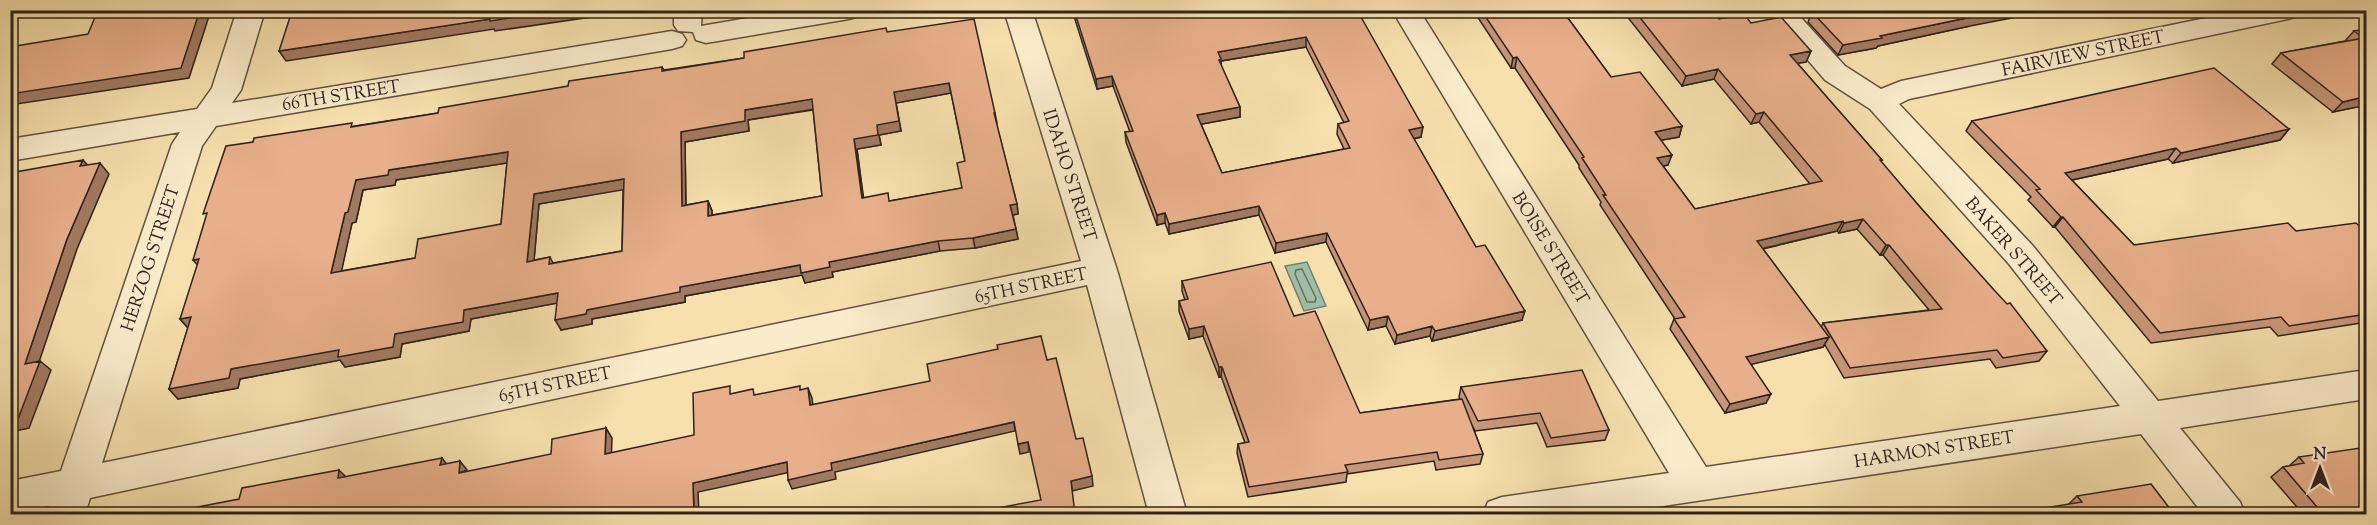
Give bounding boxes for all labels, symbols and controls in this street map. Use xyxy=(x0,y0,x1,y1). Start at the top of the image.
street label: FAIRVIEW STREET xyxy=(2000,25,2168,85)
street label: 66TH STREET xyxy=(280,75,403,119)
street label: IDAHO STREET xyxy=(1034,106,1102,246)
street label: HERZOG STREET xyxy=(116,182,188,335)
street label: BOISE STREET xyxy=(1504,188,1595,311)
street label: BAKER STREET xyxy=(1958,192,2067,313)
street label: 65TH STREET xyxy=(972,262,1091,312)
street label: 65TH STREET xyxy=(496,361,615,411)
street label: HARMON STREET xyxy=(1852,425,2017,476)
north arrow xyxy=(2290,438,2350,498)
text: N xyxy=(2314,444,2327,467)

